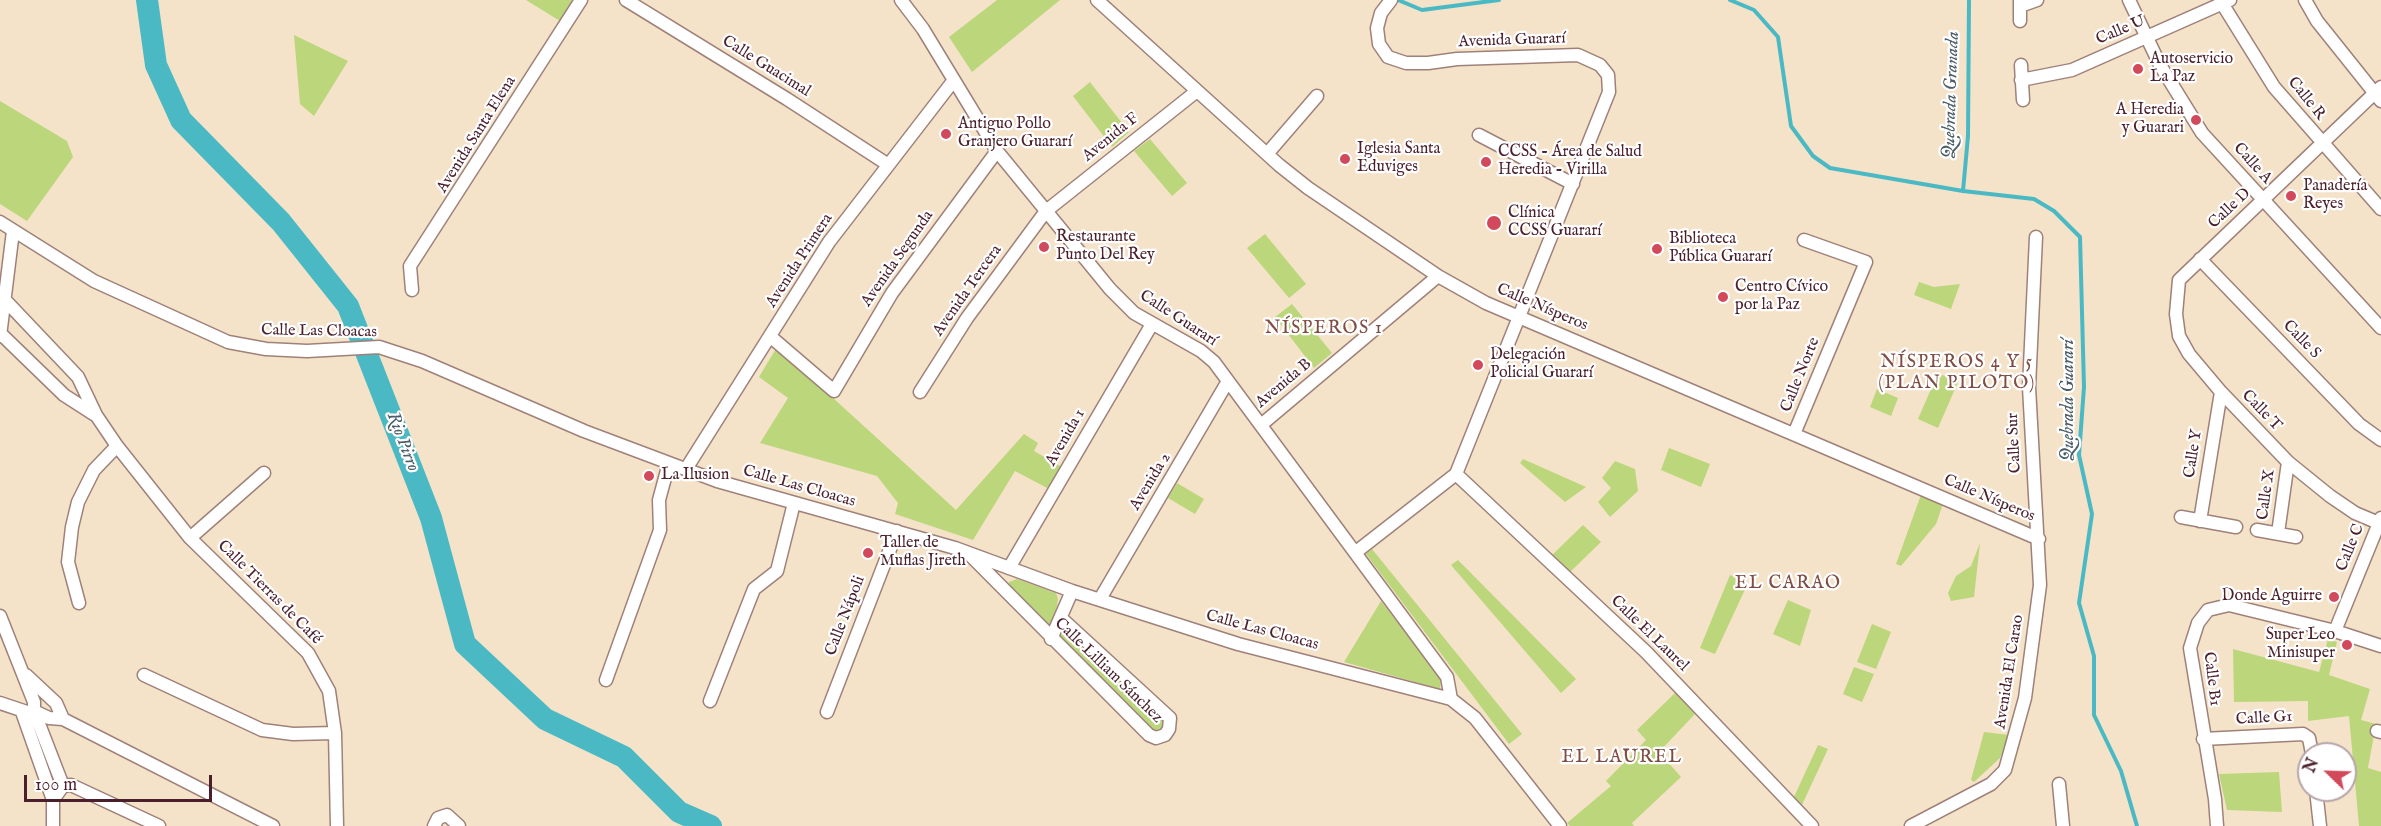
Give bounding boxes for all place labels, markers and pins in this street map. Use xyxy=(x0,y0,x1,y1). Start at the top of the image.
place label: Autoservicio La Paz xyxy=(2150,50,2233,88)
marker: Autoservicio La Paz xyxy=(2131,62,2145,76)
place label: A Heredia y Guarari xyxy=(2116,101,2184,139)
marker: A Heredia y Guarari xyxy=(2189,113,2203,127)
place label: Antiguo Pollo Granjero Guararí xyxy=(958,115,1072,153)
marker: Antiguo Pollo Granjero Guararí xyxy=(939,127,953,141)
place label: Iglesia Santa Eduviges xyxy=(1357,140,1441,178)
place label: CCSS - Área de Salud Heredia - Virilla xyxy=(1498,143,1642,181)
marker: Iglesia Santa Eduviges xyxy=(1338,152,1352,166)
marker: CCSS - Área de Salud Heredia - Virilla xyxy=(1479,155,1493,169)
place label: Panadería Reyes xyxy=(2303,177,2367,215)
marker: Panadería Reyes xyxy=(2284,189,2298,203)
place label: Clínica CCSS Guararí xyxy=(1508,204,1602,242)
marker: Clínica CCSS Guararí xyxy=(1485,214,1503,232)
place label: Restaurante Punto Del Rey xyxy=(1056,228,1155,266)
place label: Biblioteca Pública Guararí xyxy=(1669,230,1772,268)
marker: Restaurante Punto Del Rey xyxy=(1037,240,1051,254)
marker: Biblioteca Pública Guararí xyxy=(1650,242,1664,256)
place label: Centro Cívico por la Paz xyxy=(1735,278,1828,316)
marker: Centro Cívico por la Paz xyxy=(1716,290,1730,304)
place label: Delegación Policial Guararí xyxy=(1490,346,1593,384)
marker: Delegación Policial Guararí xyxy=(1471,358,1485,372)
place label: La Ilusion xyxy=(661,466,729,486)
marker: La Ilusion xyxy=(642,469,656,483)
place label: Taller de Muflas Jireth xyxy=(880,534,966,572)
marker: Taller de Muflas Jireth xyxy=(861,546,875,560)
place label: Donde Aguirre xyxy=(2222,587,2322,607)
marker: Donde Aguirre xyxy=(2327,590,2341,604)
place label: Super Leo Minisuper xyxy=(2266,626,2335,664)
marker: Super Leo Minisuper xyxy=(2340,638,2354,652)

